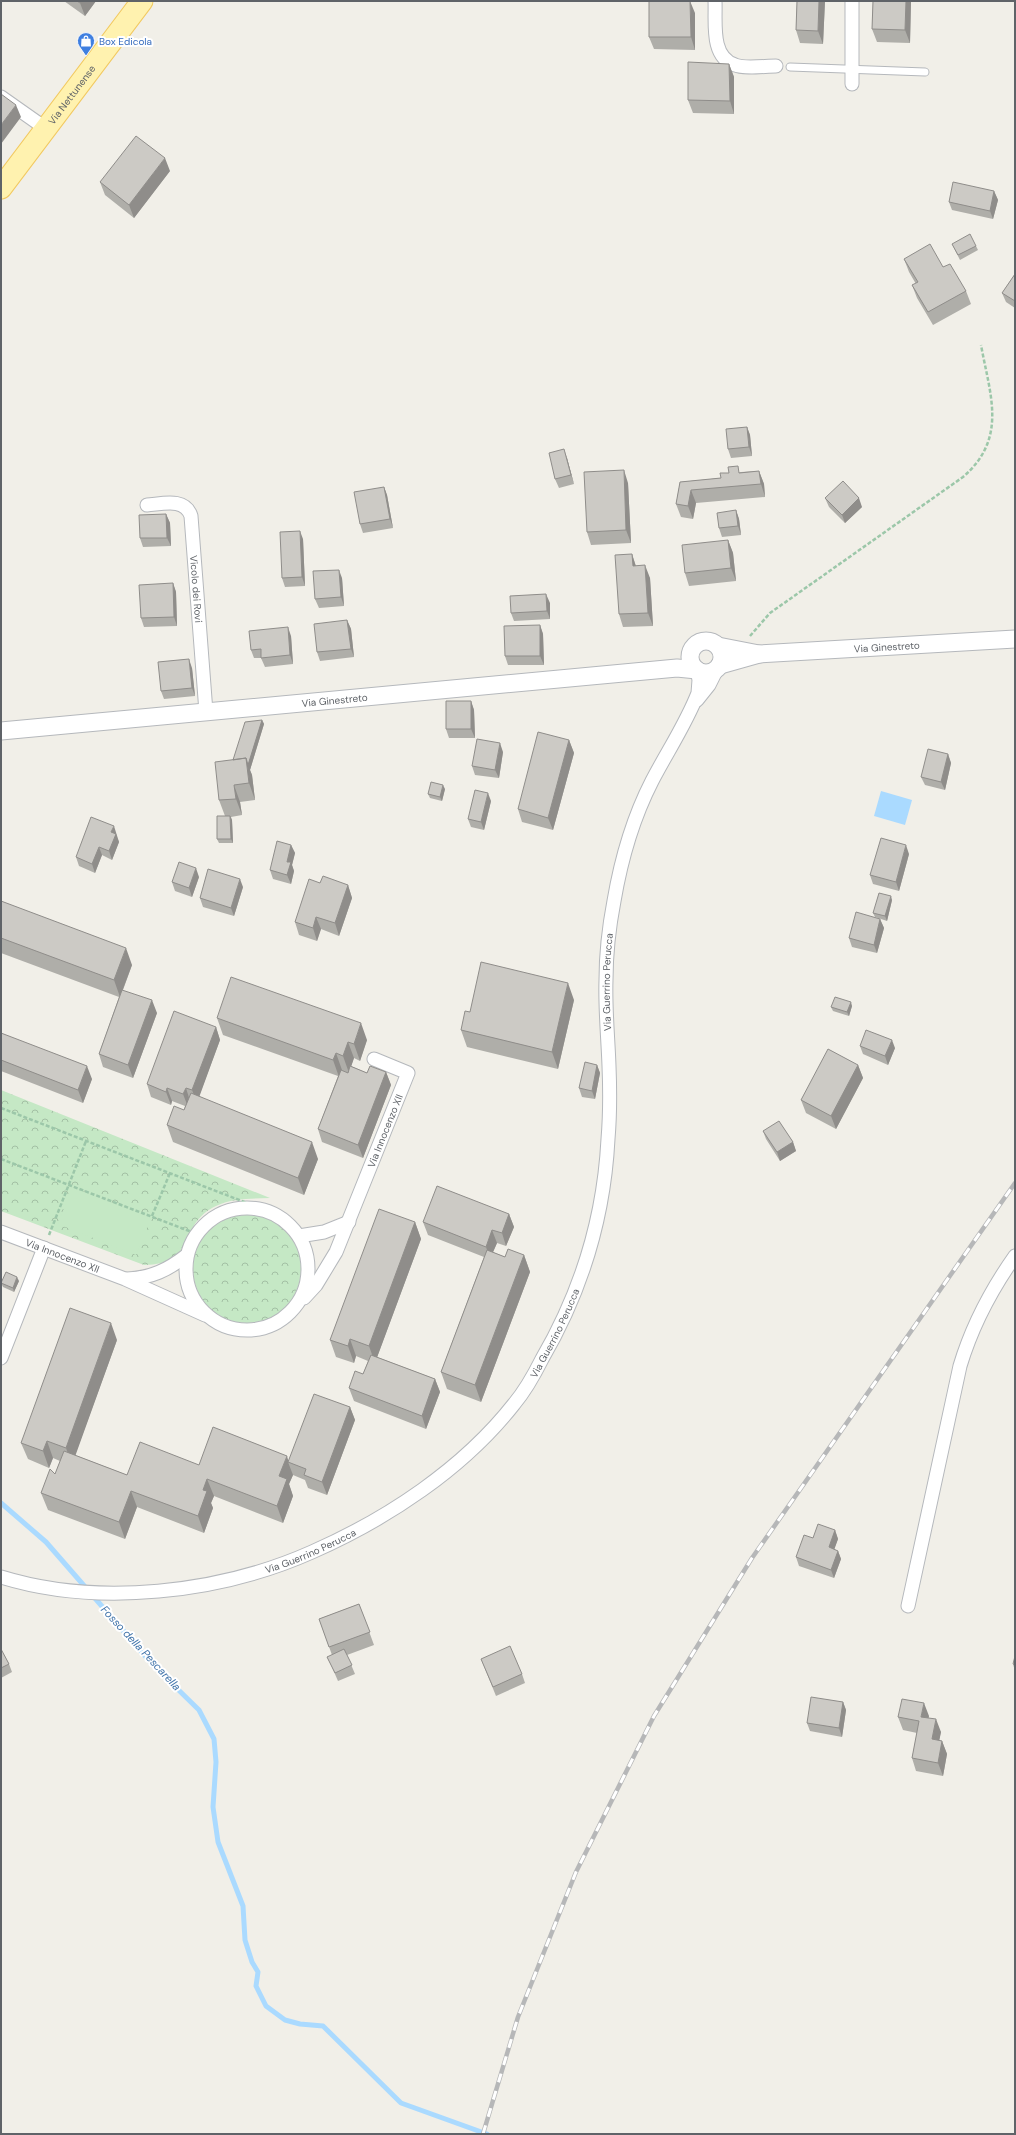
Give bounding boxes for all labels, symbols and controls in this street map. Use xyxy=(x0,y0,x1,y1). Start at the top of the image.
shop icon: Box Edicola xyxy=(76,31,96,56)
place label: Box Edicola xyxy=(99,35,152,48)
street label: Via Nettunense xyxy=(45,62,99,127)
street label: Vicolo dei Rovi xyxy=(187,555,205,623)
street label: Via Ginestreto xyxy=(853,639,920,655)
street label: Via Ginestreto xyxy=(301,691,368,710)
street label: Via Guerrino Perucca xyxy=(600,932,616,1031)
street label: Via Innocenzo XII xyxy=(365,1092,406,1170)
street label: Via Innocenzo XII xyxy=(24,1236,101,1276)
street label: Via Guerrino Perucca xyxy=(527,1287,582,1380)
street label: Via Guerrino Perucca xyxy=(263,1526,358,1576)
water label: Fosso della Pescarella xyxy=(98,1603,184,1693)

